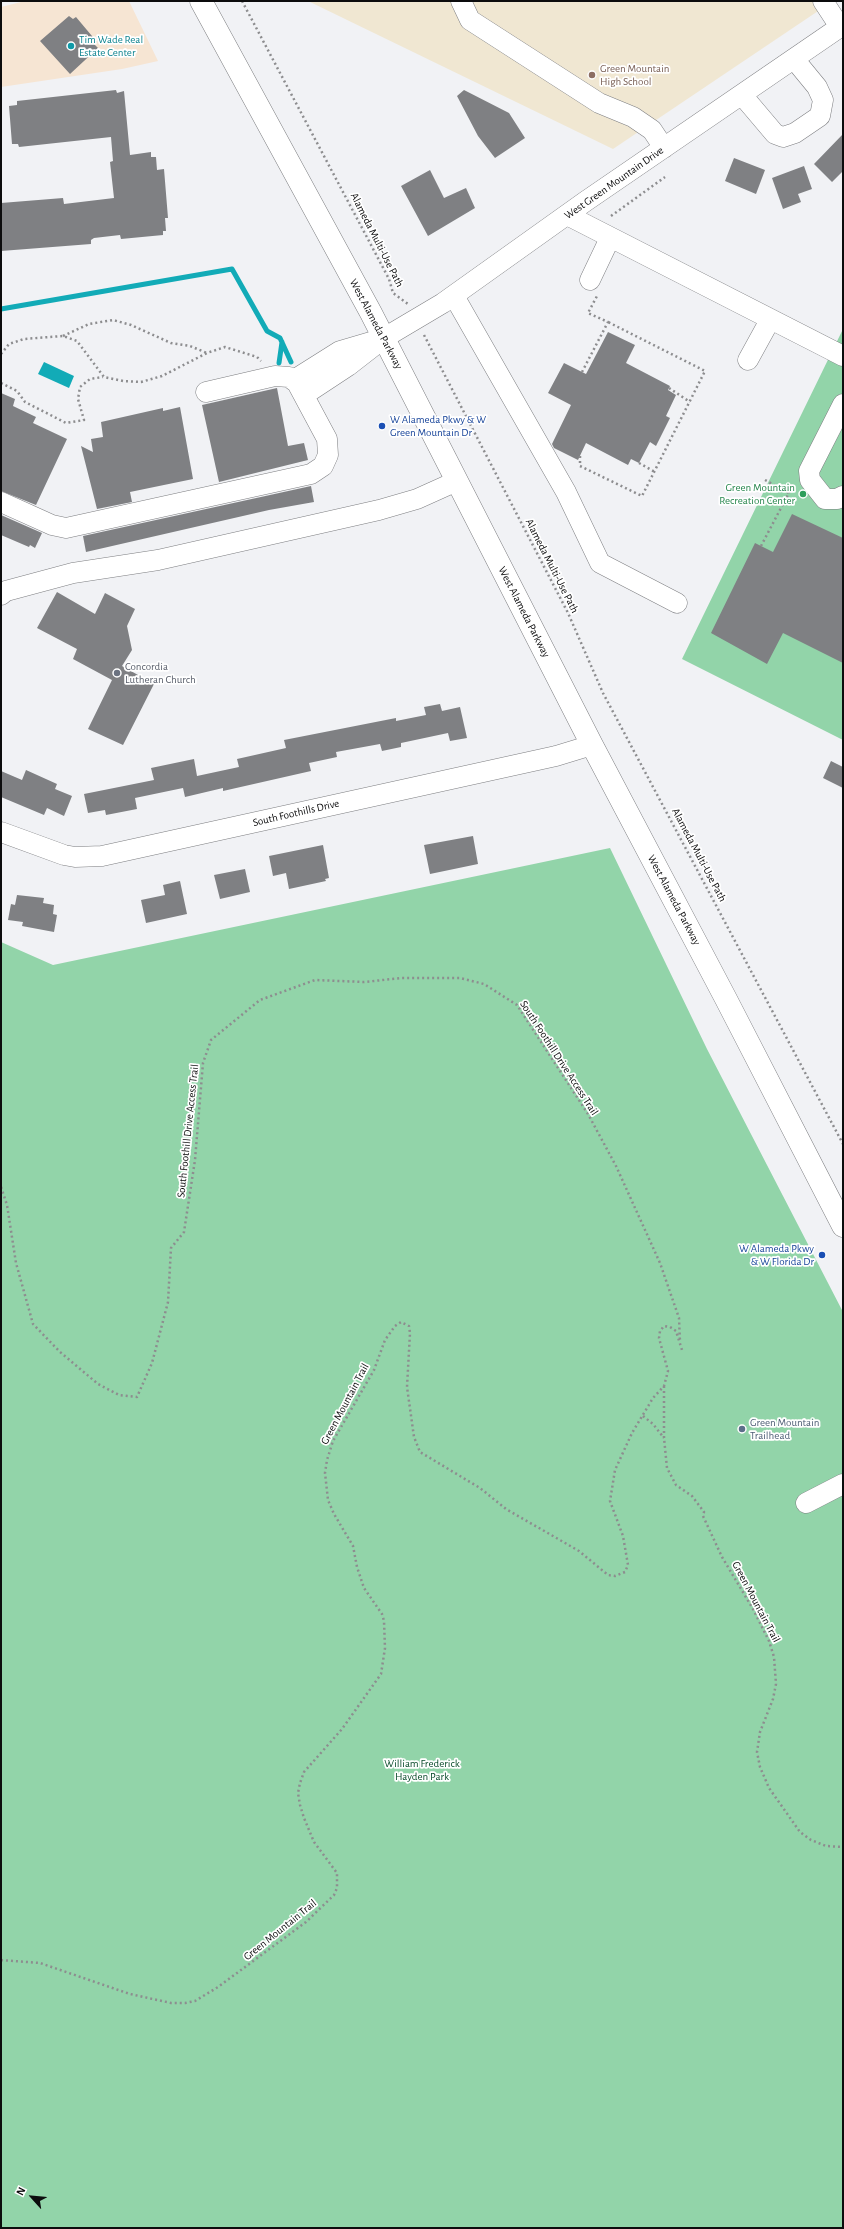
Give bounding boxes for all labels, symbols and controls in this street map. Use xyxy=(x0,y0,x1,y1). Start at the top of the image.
place label: Tim Wade Real Estate Center xyxy=(79,33,143,59)
marker: Tim Wade Real Estate Center xyxy=(66,41,76,51)
place label: Green Mountain High School xyxy=(600,62,670,88)
marker: Green Mountain High School xyxy=(587,70,597,80)
street label: West Green Mountain Drive xyxy=(562,144,666,222)
street label: Alameda Multi-Use Path xyxy=(347,191,407,289)
street label: West Alameda Parkway xyxy=(347,277,405,371)
place label: W Alameda Pkwy & W Green Mountain Dr xyxy=(390,413,486,439)
marker: W Alameda Pkwy & W Green Mountain Dr xyxy=(377,421,387,431)
place label: Green Mountain Recreation Center xyxy=(719,481,795,507)
marker: Green Mountain Recreation Center xyxy=(798,489,808,499)
street label: Alameda Multi-Use Path xyxy=(522,517,582,615)
street label: West Alameda Parkway xyxy=(495,564,553,660)
place label: Concordia Lutheran Church xyxy=(125,660,196,686)
marker: Concordia Lutheran Church xyxy=(112,668,122,678)
street label: South Foothills Drive xyxy=(251,797,341,829)
street label: Alameda Multi-Use Path xyxy=(669,806,729,904)
street label: West Alameda Parkway xyxy=(645,853,703,947)
street label: South Foothill Drive Access Trail xyxy=(517,998,601,1118)
street label: South Foothill Drive Access Trail xyxy=(174,1064,202,1198)
place label: W Alameda Pkwy & W Florida Dr xyxy=(739,1242,814,1268)
marker: W Alameda Pkwy & W Florida Dr xyxy=(817,1250,827,1260)
street label: Green Mountain Trail xyxy=(318,1361,372,1447)
place label: Green Mountain Trailhead xyxy=(750,1416,820,1442)
marker: Green Mountain Trailhead xyxy=(737,1424,747,1434)
street label: Green Mountain Trail xyxy=(729,1559,783,1645)
park label: William Frederick Hayden Park xyxy=(384,1757,460,1783)
street label: Green Mountain Trail xyxy=(241,1897,319,1963)
north arrow xyxy=(12,2177,52,2217)
text: N xyxy=(14,2185,28,2197)

